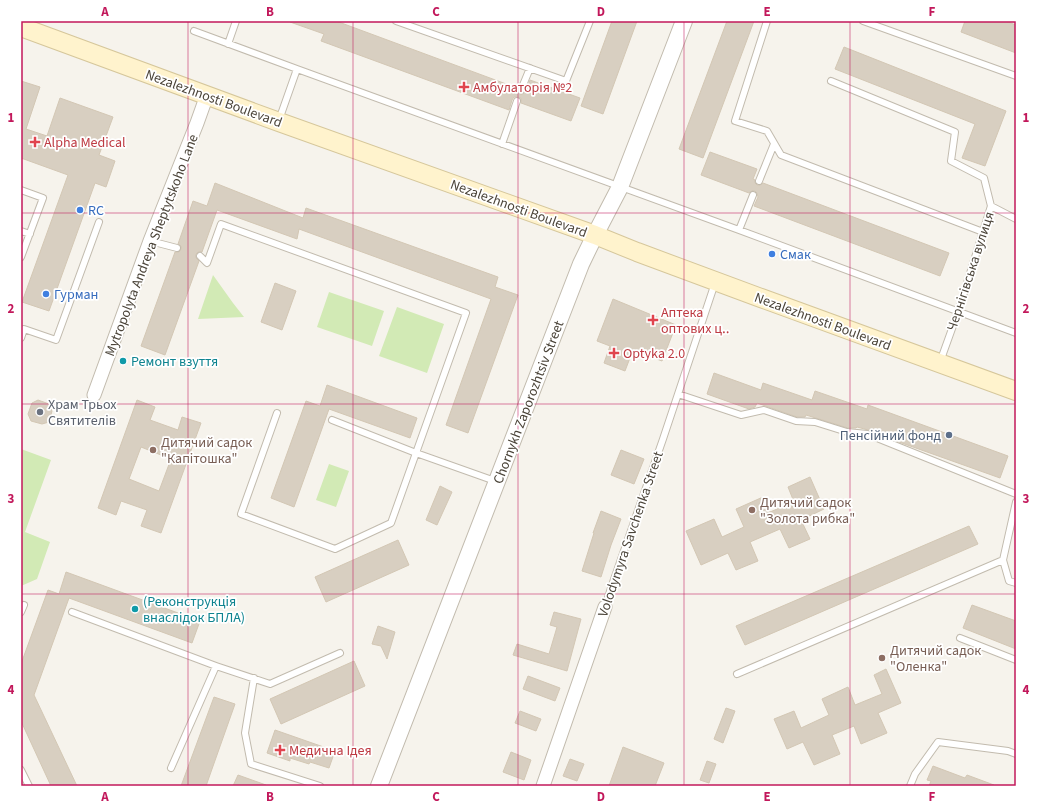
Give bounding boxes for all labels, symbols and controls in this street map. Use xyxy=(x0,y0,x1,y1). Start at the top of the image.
text: A xyxy=(100,3,109,21)
text: B xyxy=(266,3,274,21)
text: C xyxy=(432,3,440,21)
text: D xyxy=(597,3,605,21)
text: E xyxy=(763,3,771,21)
text: F xyxy=(929,3,936,21)
street label: Nezalezhnosti Boulevard xyxy=(142,65,285,133)
place label: Амбулаторія №2 xyxy=(473,78,572,98)
marker: Амбулаторія №2 xyxy=(458,81,470,93)
text: 1 xyxy=(8,109,15,127)
text: 1 xyxy=(1023,109,1030,127)
street label: Mytropolyta Andreya Sheptytskoho Lane xyxy=(100,131,204,359)
place label: Alpha Medical xyxy=(44,133,126,153)
marker: Alpha Medical xyxy=(29,136,41,148)
street label: Nezalezhnosti Boulevard xyxy=(447,175,590,243)
place label: RC xyxy=(88,201,104,221)
marker: RC xyxy=(75,205,85,215)
street label: Чернігівська вулиця xyxy=(942,209,1000,334)
place label: Смак xyxy=(780,245,811,265)
marker: Смак xyxy=(767,249,777,259)
place label: Гурман xyxy=(54,285,98,305)
street label: Nezalezhnosti Boulevard xyxy=(751,288,894,356)
marker: Гурман xyxy=(41,289,51,299)
text: 2 xyxy=(8,300,15,318)
text: 2 xyxy=(1023,300,1030,318)
place label: Аптека оптових ц‥ xyxy=(661,303,730,339)
marker: Аптека оптових ц‥ xyxy=(648,315,658,325)
street label: Chornykh Zaporozhtsiv Street xyxy=(489,318,569,487)
place label: Optyka 2.0 xyxy=(623,344,685,364)
marker: Optyka 2.0 xyxy=(608,347,620,359)
place label: Ремонт взуття xyxy=(131,352,218,372)
marker: Ремонт взуття xyxy=(118,356,128,366)
place label: Храм Трьох Святителів xyxy=(48,395,117,431)
marker: Храм Трьох Святителів xyxy=(35,407,45,417)
place label: Пенсійний фонд xyxy=(840,426,942,446)
marker: Пенсійний фонд xyxy=(944,430,954,440)
place label: Дитячий садок "Капітошка" xyxy=(161,433,252,469)
marker: Дитячий садок "Капітошка" xyxy=(148,445,158,455)
street label: Volodymyra Savchenka Street xyxy=(593,449,669,620)
text: 3 xyxy=(8,490,15,508)
text: 3 xyxy=(1023,490,1030,508)
place label: Дитячий садок "Золота рибка" xyxy=(760,493,855,529)
marker: Дитячий садок "Золота рибка" xyxy=(747,505,757,515)
place label: (Реконструкція внаслідок БПЛА) xyxy=(143,592,245,628)
marker: (Реконструкція внаслідок БПЛА) xyxy=(130,604,140,614)
place label: Дитячий садок "Оленка" xyxy=(890,641,981,677)
marker: Дитячий садок "Оленка" xyxy=(877,653,887,663)
text: 4 xyxy=(8,681,15,699)
text: 4 xyxy=(1023,681,1030,699)
place label: Медична Ідея xyxy=(289,741,372,761)
marker: Медична Ідея xyxy=(274,744,286,756)
text: A xyxy=(100,788,109,806)
text: B xyxy=(266,788,274,806)
text: C xyxy=(432,788,440,806)
text: D xyxy=(597,788,605,806)
text: E xyxy=(763,788,771,806)
text: F xyxy=(929,788,936,806)

